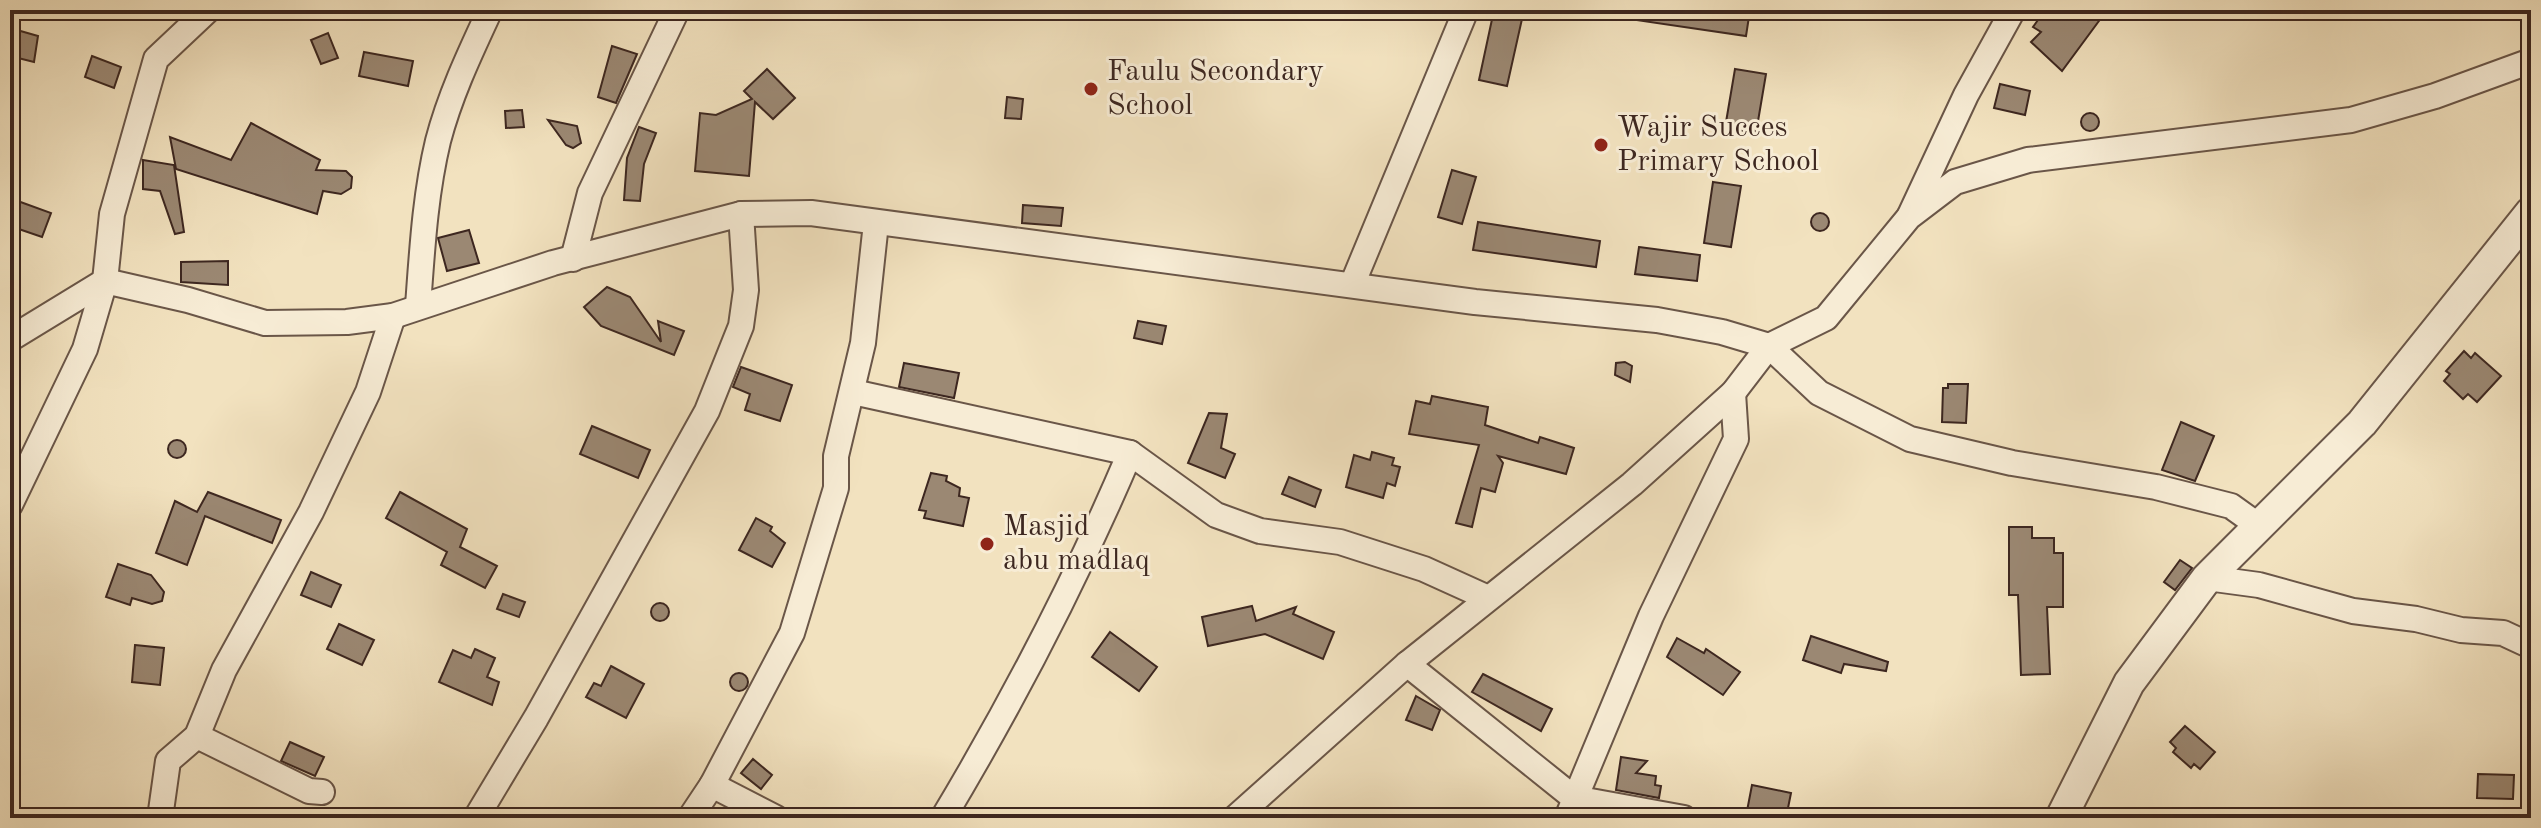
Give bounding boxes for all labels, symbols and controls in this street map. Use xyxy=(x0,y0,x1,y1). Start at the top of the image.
place label: Faulu Secondary School xyxy=(1107,57,1324,121)
marker: Faulu Secondary School xyxy=(1082,80,1100,98)
place label: Wajir Succes Primary School xyxy=(1617,113,1819,177)
marker: Wajir Succes Primary School xyxy=(1592,136,1610,154)
place label: Masjid abu madlaq xyxy=(1003,512,1150,576)
marker: Masjid abu madlaq xyxy=(978,535,996,553)

